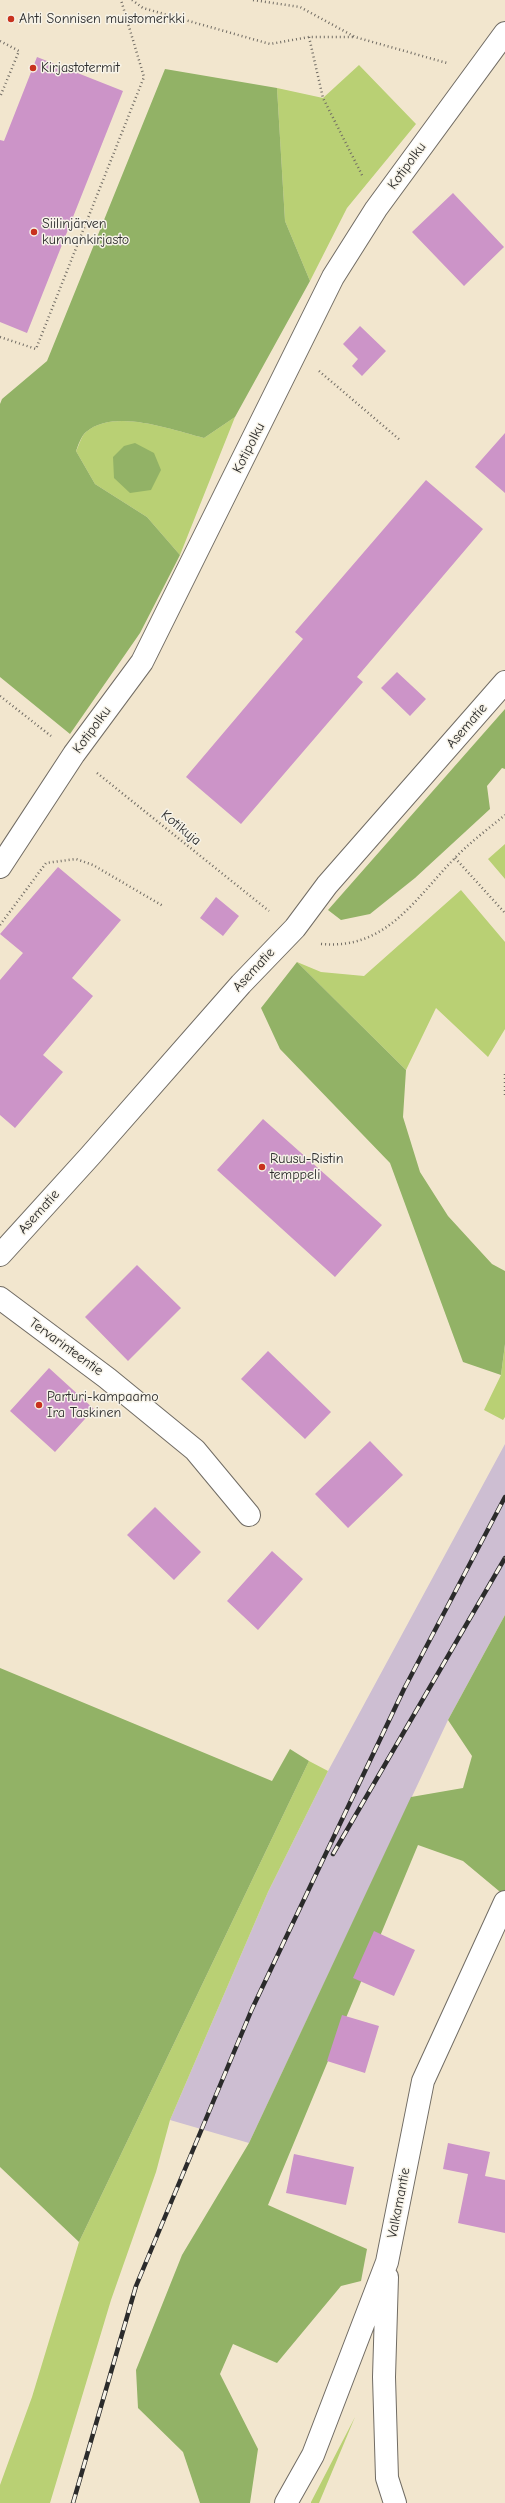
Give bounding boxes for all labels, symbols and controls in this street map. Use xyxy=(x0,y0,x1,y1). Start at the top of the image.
place label: Ahti Sonnisen muistomerkki xyxy=(19,11,185,27)
marker: Ahti Sonnisen muistomerkki xyxy=(6,14,16,24)
place label: Kirjastotermit xyxy=(41,60,120,76)
marker: Kirjastotermit xyxy=(28,63,38,73)
street label: Kotipolku xyxy=(384,139,430,193)
place label: Siilinjärven kunnankirjasto xyxy=(42,216,129,248)
marker: Siilinjärven kunnankirjasto xyxy=(29,227,39,237)
street label: Kotipolku xyxy=(229,420,269,476)
street label: Asematie xyxy=(443,700,491,752)
street label: Kotipolku xyxy=(69,703,115,757)
street label: Kotikuja xyxy=(158,807,204,849)
street label: Asematie xyxy=(229,945,279,995)
place label: Ruusu-Ristin temppeli xyxy=(270,1151,344,1184)
marker: Ruusu-Ristin temppeli xyxy=(257,1162,267,1172)
street label: Asematie xyxy=(15,1186,63,1238)
street label: Tervarinteentie xyxy=(26,1314,106,1380)
place label: Parturi-kampaamo Ira Taskinen xyxy=(47,1389,159,1422)
marker: Parturi-kampaamo Ira Taskinen xyxy=(34,1400,44,1410)
street label: Valkamantie xyxy=(384,2166,414,2240)

